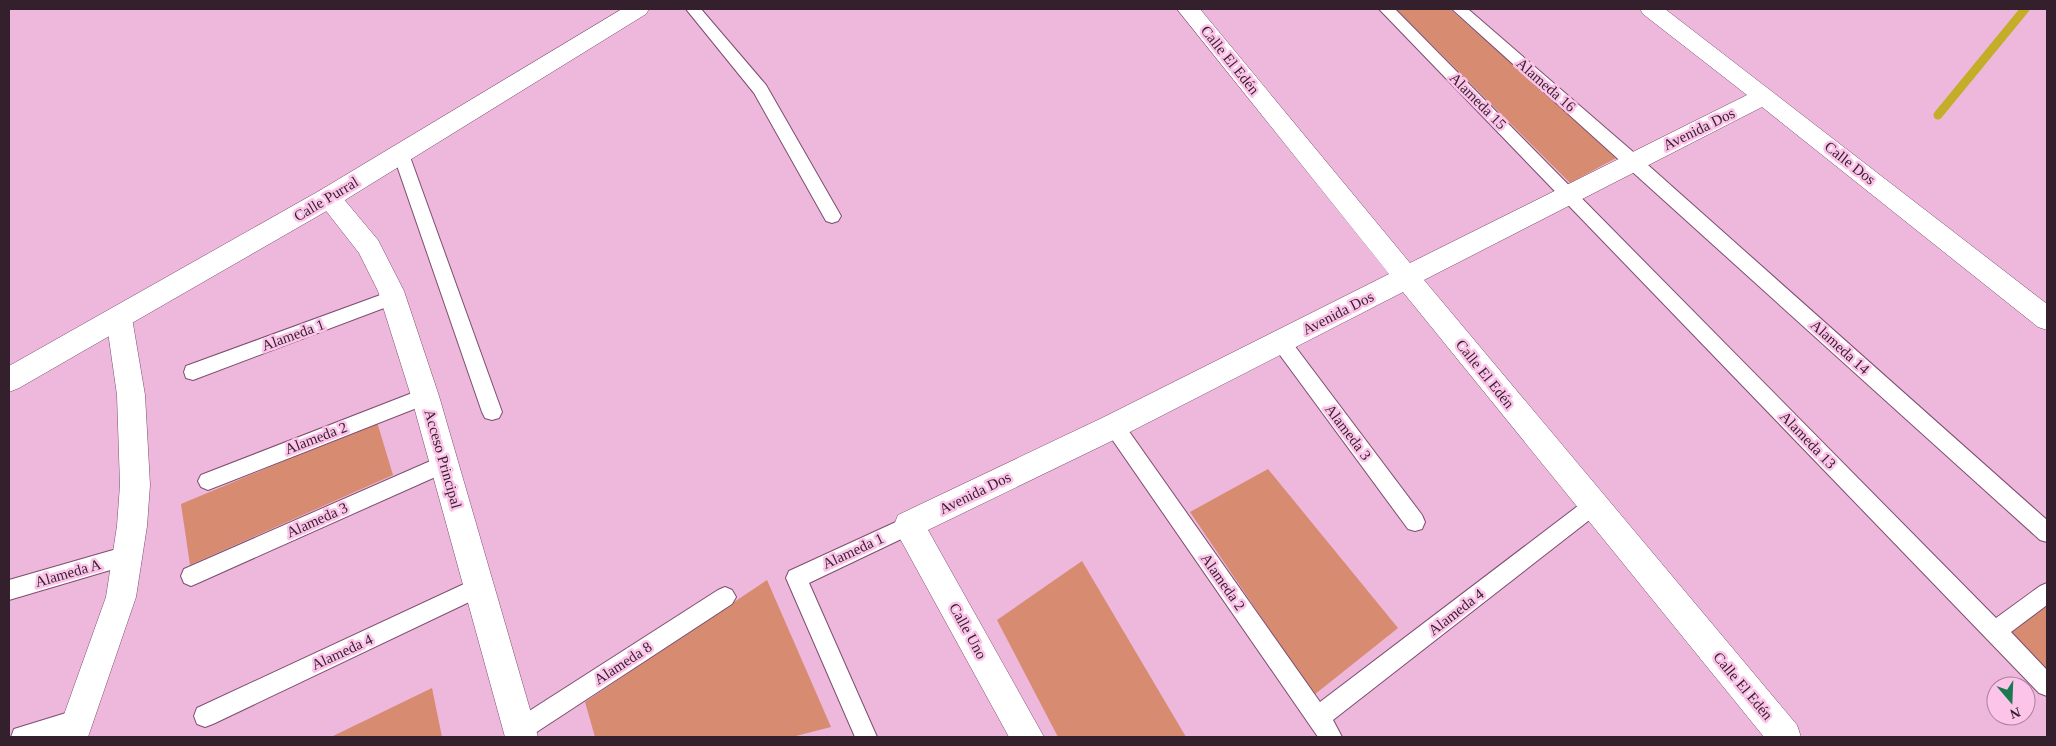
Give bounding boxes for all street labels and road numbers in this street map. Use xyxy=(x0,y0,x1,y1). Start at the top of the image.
street label: Calle El Edén xyxy=(1198,23,1263,98)
street label: Alameda 16 xyxy=(1513,55,1579,115)
street label: Alameda 15 xyxy=(1447,70,1509,132)
street label: Avenida Dos xyxy=(1661,105,1738,153)
street label: Calle Dos xyxy=(1822,138,1879,188)
street label: Calle Purral xyxy=(291,174,361,224)
street label: Avenida Dos xyxy=(1300,288,1376,338)
street label: Alameda 1 xyxy=(260,316,326,354)
street label: Alameda 14 xyxy=(1808,317,1873,378)
street label: Calle El Edén xyxy=(1453,337,1518,412)
street label: Alameda 3 xyxy=(1322,401,1374,463)
street label: Acceso Principal xyxy=(421,408,465,510)
street label: Alameda 13 xyxy=(1777,408,1839,472)
street label: Alameda 2 xyxy=(283,419,349,457)
street label: Avenida Dos xyxy=(937,469,1014,517)
street label: Alameda 3 xyxy=(284,499,350,541)
street label: Alameda 1 xyxy=(820,530,886,572)
street label: Alameda 2 xyxy=(1198,551,1248,613)
street label: Alameda A xyxy=(33,556,103,590)
street label: Alameda 4 xyxy=(1425,585,1487,638)
street label: Calle Uno xyxy=(946,600,990,662)
street label: Alameda 4 xyxy=(309,631,375,673)
street label: Alameda 8 xyxy=(591,638,655,688)
street label: Calle El Edén xyxy=(1710,649,1776,723)

